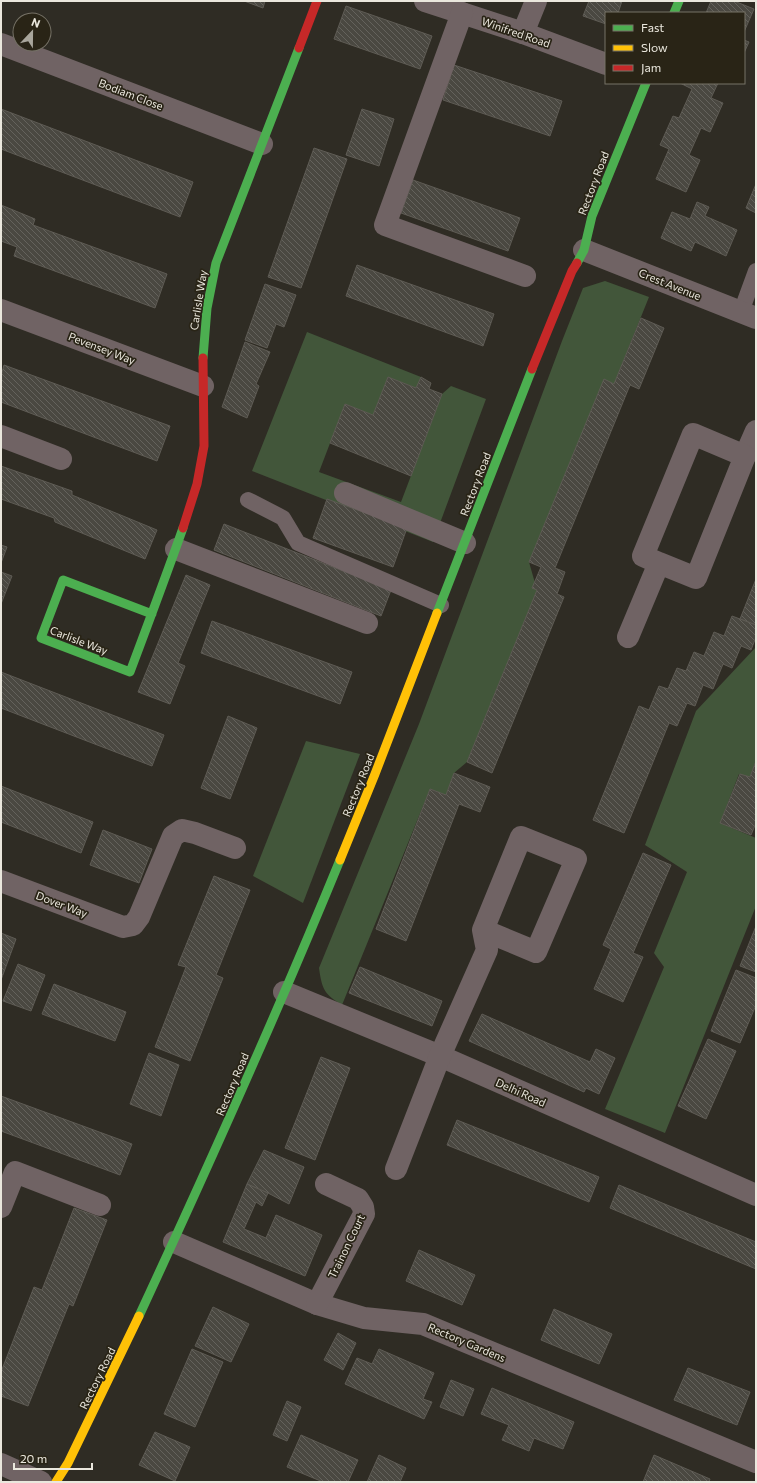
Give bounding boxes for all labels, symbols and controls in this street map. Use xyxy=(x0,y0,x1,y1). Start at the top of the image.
north arrow xyxy=(12,12,52,52)
legend xyxy=(605,12,745,84)
street label: Winifred Road xyxy=(480,14,552,50)
text: N xyxy=(30,15,42,30)
text: Fast xyxy=(641,20,664,34)
text: Slow xyxy=(641,40,668,54)
text: Jam xyxy=(641,60,661,75)
street label: Bodiam Close xyxy=(97,76,165,112)
street label: Rectory Road xyxy=(575,149,611,217)
street label: Crest Avenue xyxy=(637,266,703,302)
street label: Carlisle Way xyxy=(187,269,209,331)
street label: Pevensey Way xyxy=(67,329,137,367)
street label: Rectory Road xyxy=(457,450,493,518)
street label: Carlisle Way xyxy=(48,623,110,657)
street label: Rectory Road xyxy=(339,751,377,819)
street label: Dover Way xyxy=(34,888,90,920)
street label: Rectory Road xyxy=(213,1051,251,1117)
street label: Delhi Road xyxy=(494,1075,548,1109)
street label: Trainon Court xyxy=(325,1212,367,1280)
street label: Rectory Gardens xyxy=(426,1320,508,1364)
street label: Rectory Road xyxy=(76,1345,118,1411)
scale bar xyxy=(14,1445,92,1471)
text: 20 m xyxy=(20,1451,47,1465)

